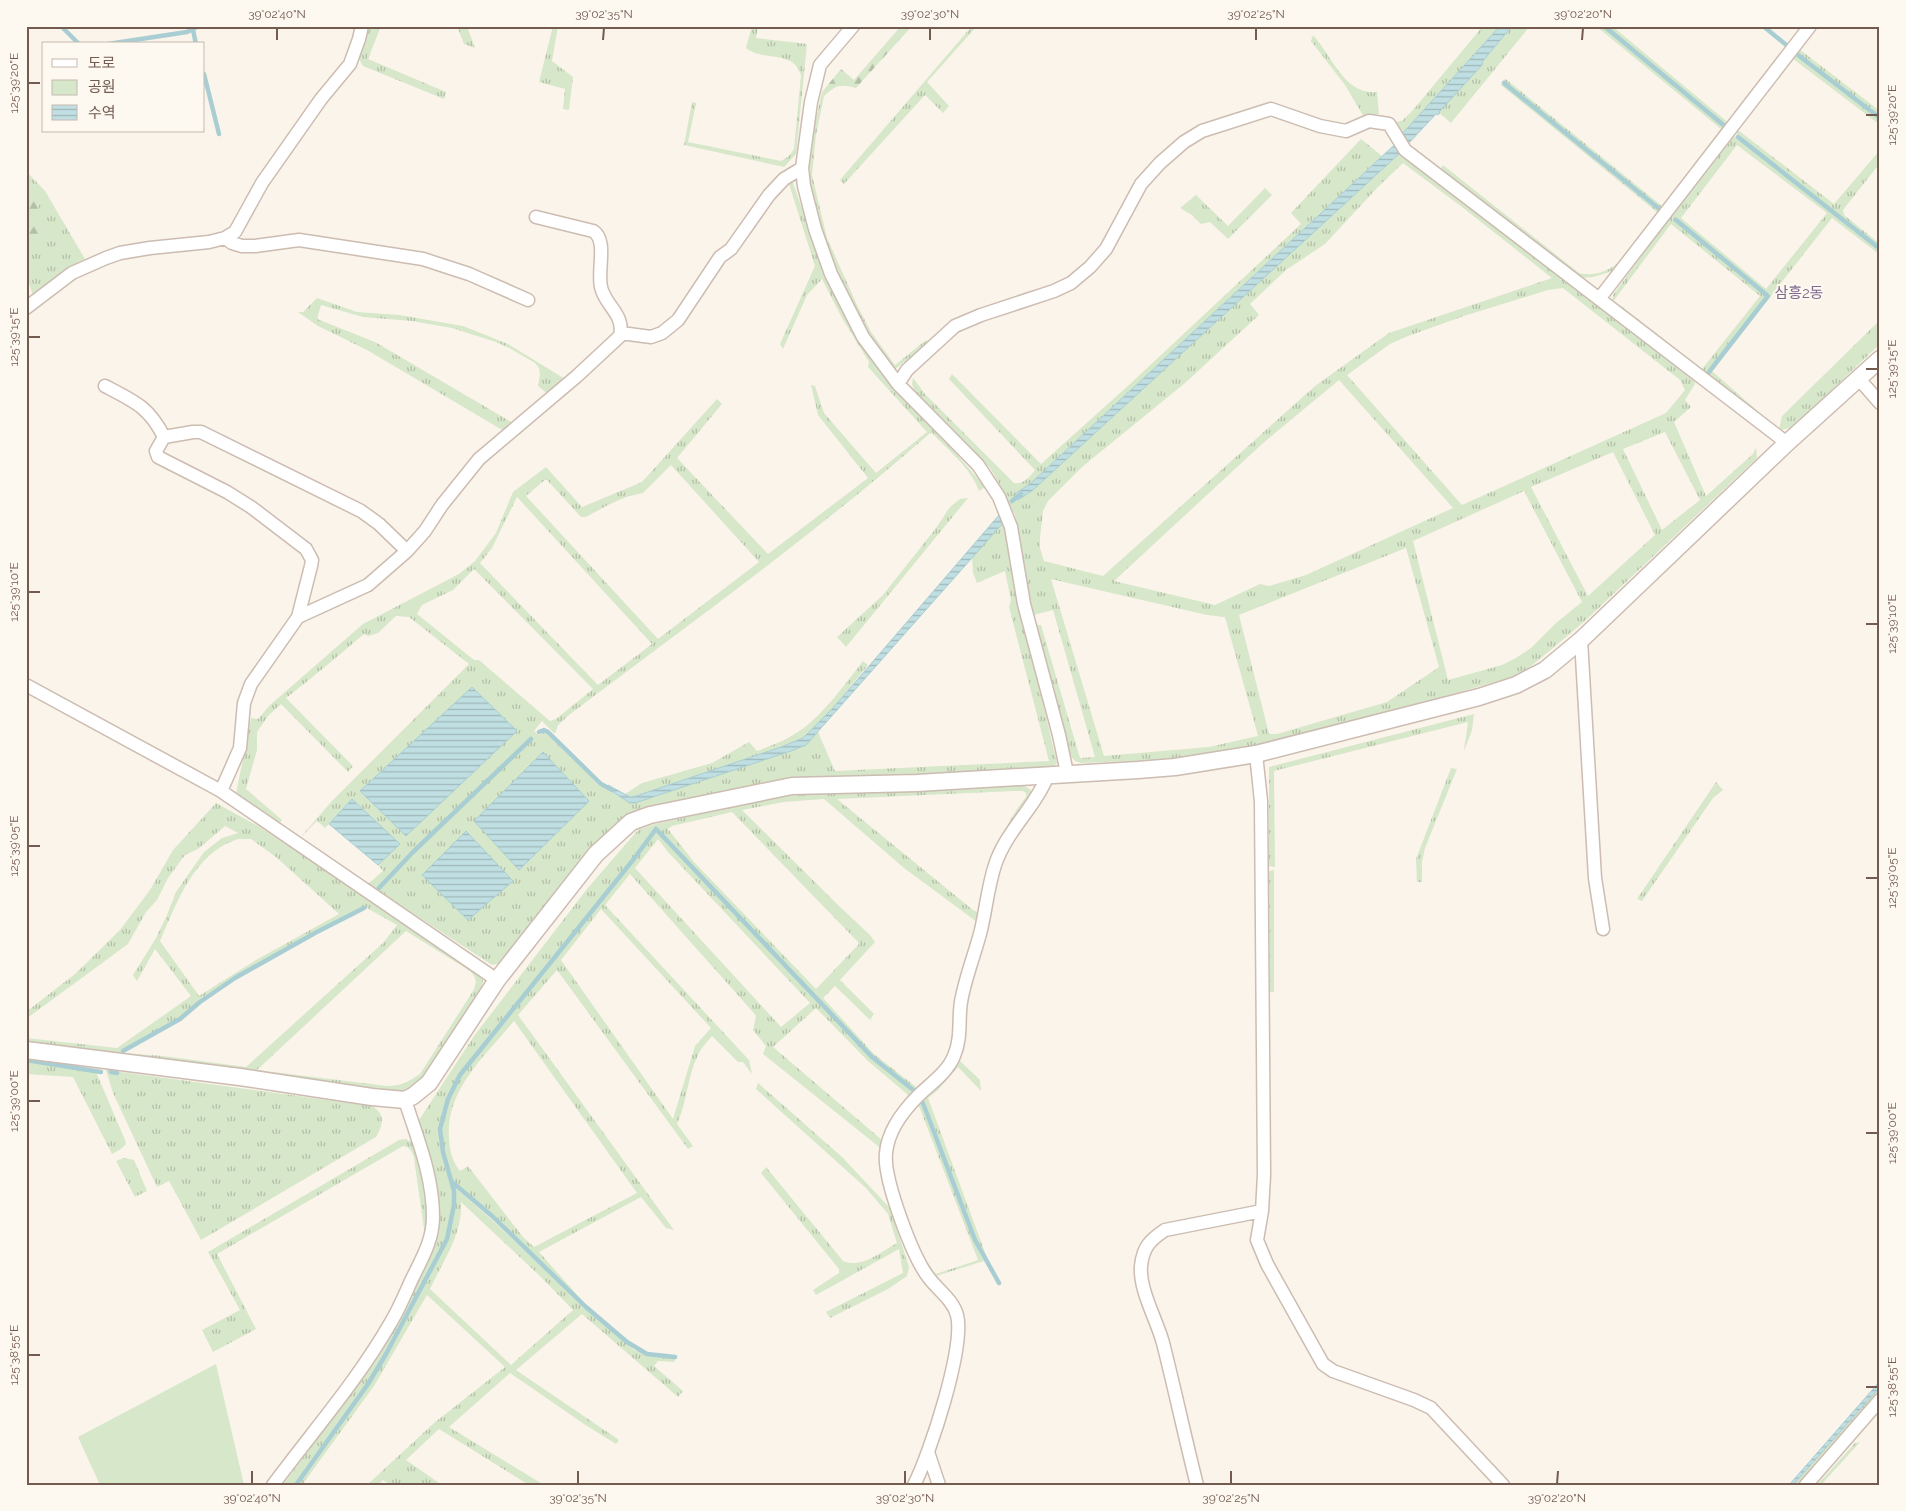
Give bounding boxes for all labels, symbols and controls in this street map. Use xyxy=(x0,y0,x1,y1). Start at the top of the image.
text: 39°02'40"N xyxy=(248,7,306,21)
text: 39°02'35"N xyxy=(575,7,633,21)
text: 39°02'30"N xyxy=(901,7,959,21)
text: 39°02'25"N xyxy=(1227,7,1285,21)
text: 39°02'20"N xyxy=(1554,7,1612,21)
legend xyxy=(42,42,205,132)
text: 125°39'20"E xyxy=(7,53,21,113)
text: 도로 xyxy=(88,54,116,72)
text: 공원 xyxy=(88,78,116,96)
text: 125°39'20"E xyxy=(1885,85,1899,145)
text: 수역 xyxy=(88,104,116,122)
district label: 삼흥2동 xyxy=(1774,284,1824,302)
text: 125°39'15"E xyxy=(7,308,21,366)
text: 125°39'15"E xyxy=(1885,340,1899,398)
text: 125°39'10"E xyxy=(7,562,21,622)
text: 125°39'10"E xyxy=(1885,594,1899,654)
text: 125°39'05"E xyxy=(7,815,21,877)
text: 125°39'05"E xyxy=(1885,847,1899,909)
text: 125°39'00"E xyxy=(7,1070,21,1132)
text: 125°39'00"E xyxy=(1885,1102,1899,1164)
text: 125°38'55"E xyxy=(7,1325,21,1385)
text: 125°38'55"E xyxy=(1885,1357,1899,1417)
text: 39°02'40"N xyxy=(223,1491,281,1505)
text: 39°02'35"N xyxy=(549,1491,607,1505)
text: 39°02'30"N xyxy=(876,1491,934,1505)
text: 39°02'25"N xyxy=(1202,1491,1260,1505)
text: 39°02'20"N xyxy=(1528,1491,1586,1505)

